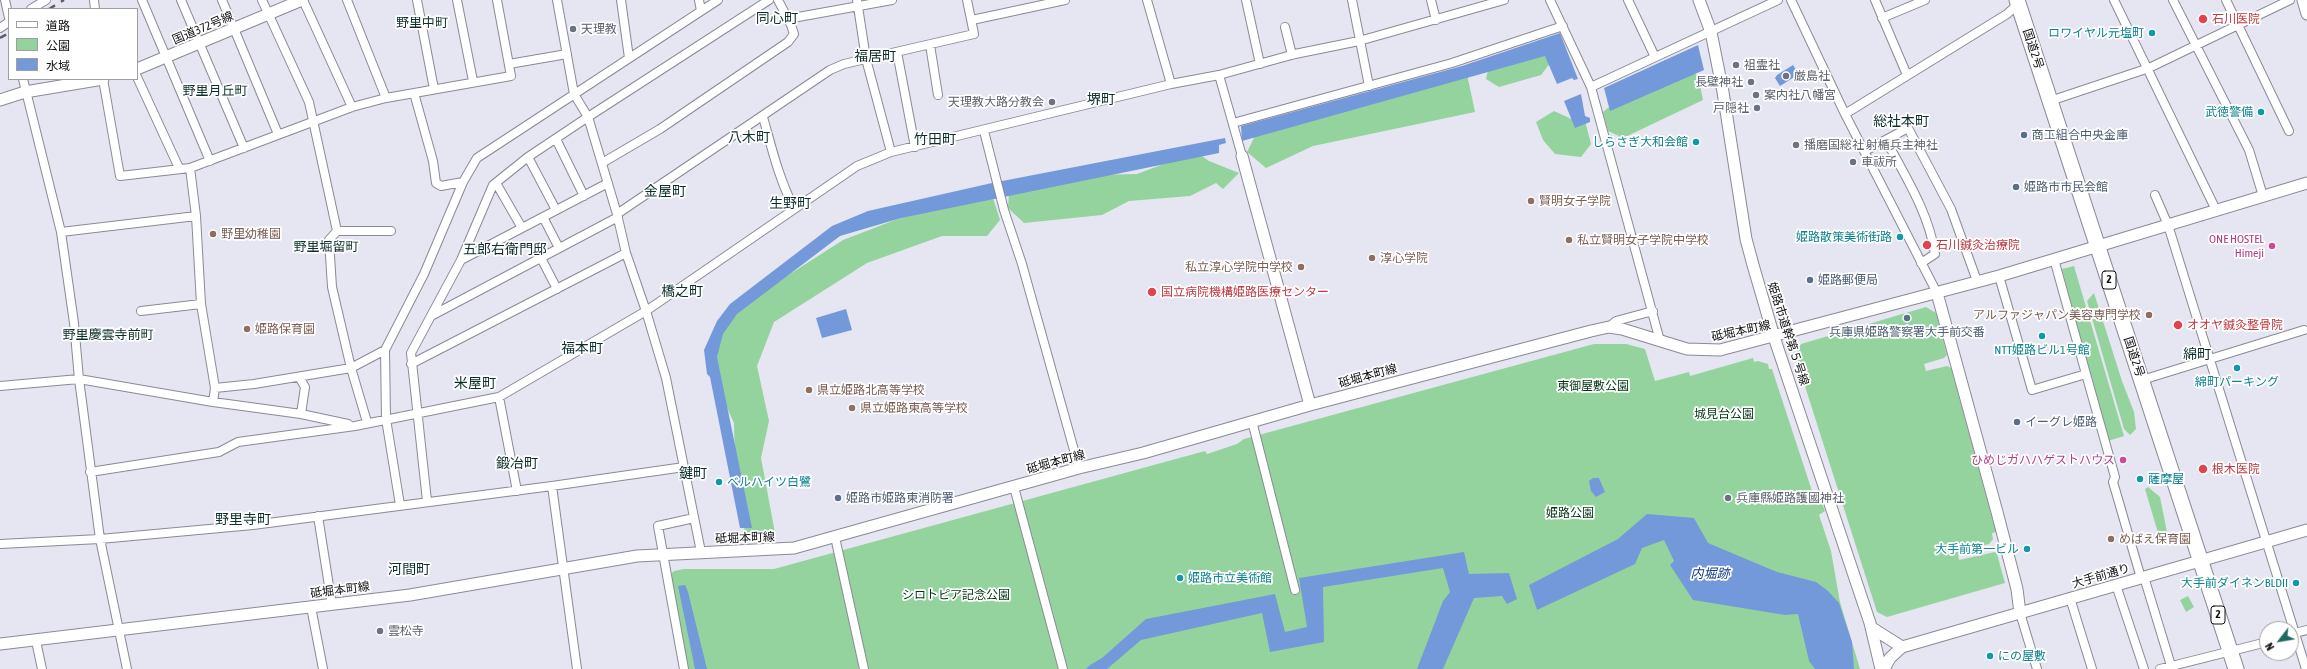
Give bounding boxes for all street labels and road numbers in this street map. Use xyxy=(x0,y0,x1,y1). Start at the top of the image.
street label: 国道372号線 xyxy=(170,9,236,47)
street label: 国道2号 xyxy=(2020,27,2046,71)
road number: 2 xyxy=(2102,271,2116,289)
street label: 姫路市道幹第５号線 xyxy=(1764,280,1812,388)
street label: 砥堀本町線 xyxy=(1710,318,1772,344)
street label: 国道2号 xyxy=(2121,335,2147,379)
street label: 砥堀本町線 xyxy=(1337,361,1399,391)
street label: 砥堀本町線 xyxy=(1025,447,1087,477)
street label: 砥堀本町線 xyxy=(715,530,775,546)
street label: 大手前通り xyxy=(2070,561,2132,591)
street label: 砥堀本町線 xyxy=(309,579,371,601)
road number: 2 xyxy=(2211,606,2225,624)

